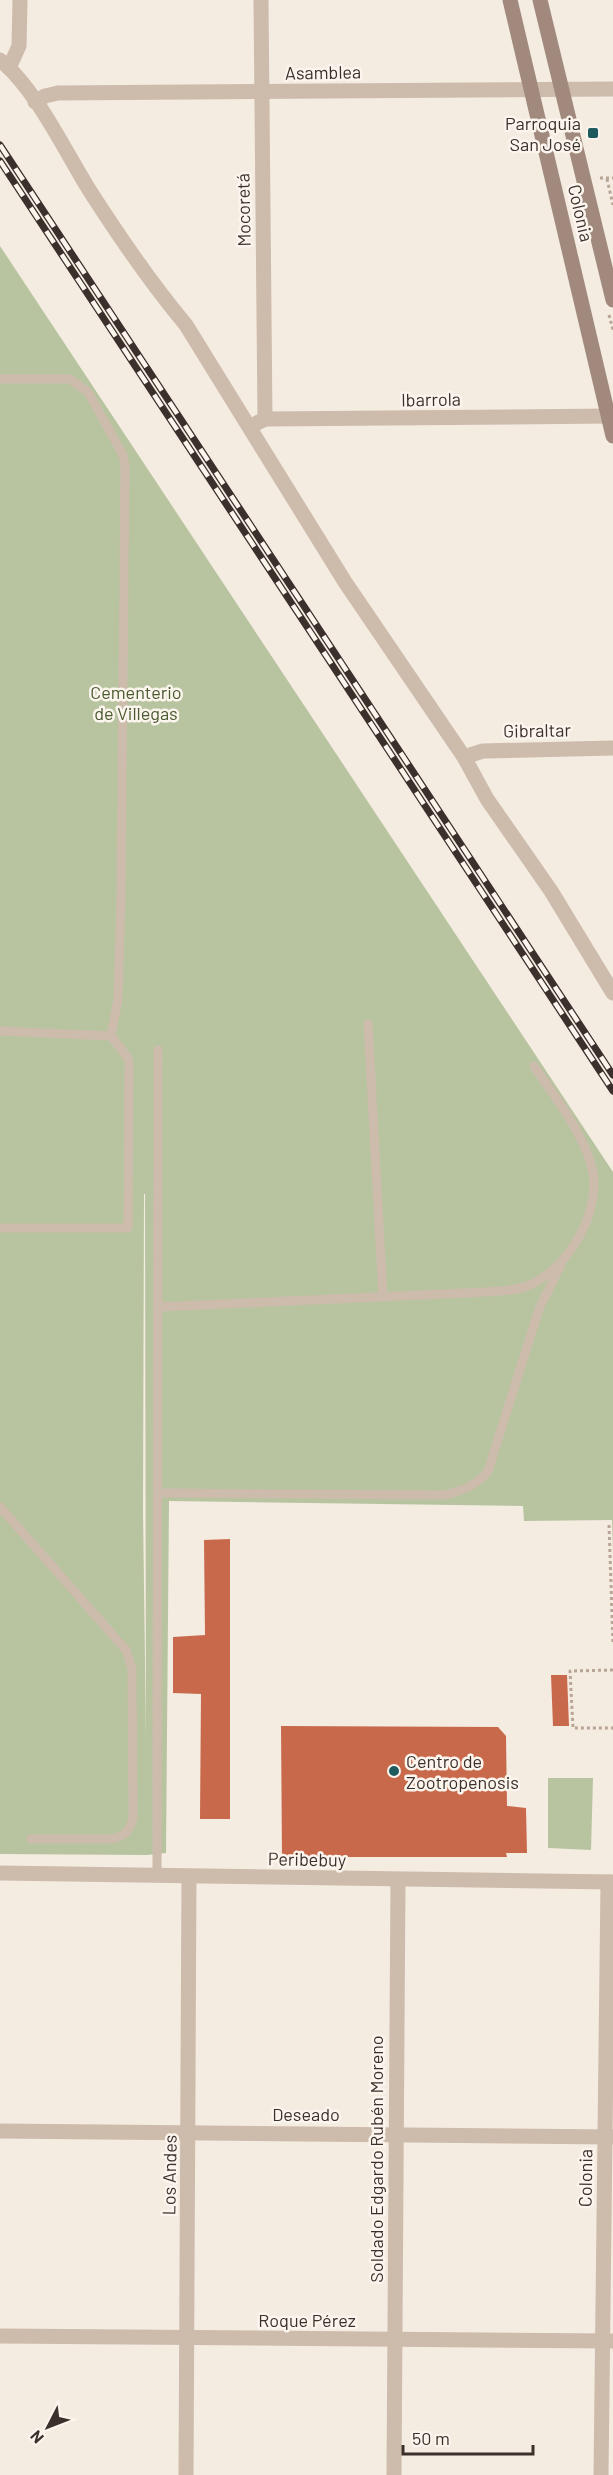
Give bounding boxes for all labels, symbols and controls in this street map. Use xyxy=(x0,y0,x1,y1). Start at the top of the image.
street label: Asamblea xyxy=(285,60,361,84)
place label: Parroquia San José xyxy=(505,112,581,155)
marker: Parroquia San José xyxy=(586,126,600,140)
street label: Mocoretá xyxy=(231,173,255,247)
street label: Colonia xyxy=(564,182,598,244)
street label: Ibarrola xyxy=(401,387,461,411)
park label: Cementerio de Villegas xyxy=(90,681,182,724)
street label: Gibraltar xyxy=(503,718,571,742)
place label: Centro de Zootropenosis xyxy=(406,1750,519,1793)
marker: Centro de Zootropenosis xyxy=(387,1764,401,1778)
street label: Peribebuy xyxy=(268,1847,346,1871)
street label: Soldado Edgardo Rubén Moreno xyxy=(365,2035,387,2283)
street label: Deseado xyxy=(272,2103,340,2125)
street label: Los Andes xyxy=(157,2134,181,2216)
street label: Colonia xyxy=(573,2149,597,2207)
street label: Roque Pérez xyxy=(258,2309,356,2331)
north arrow xyxy=(18,2397,78,2457)
scale bar xyxy=(403,2418,534,2456)
text: N xyxy=(26,2427,47,2448)
text: 50 m xyxy=(412,2427,450,2449)

